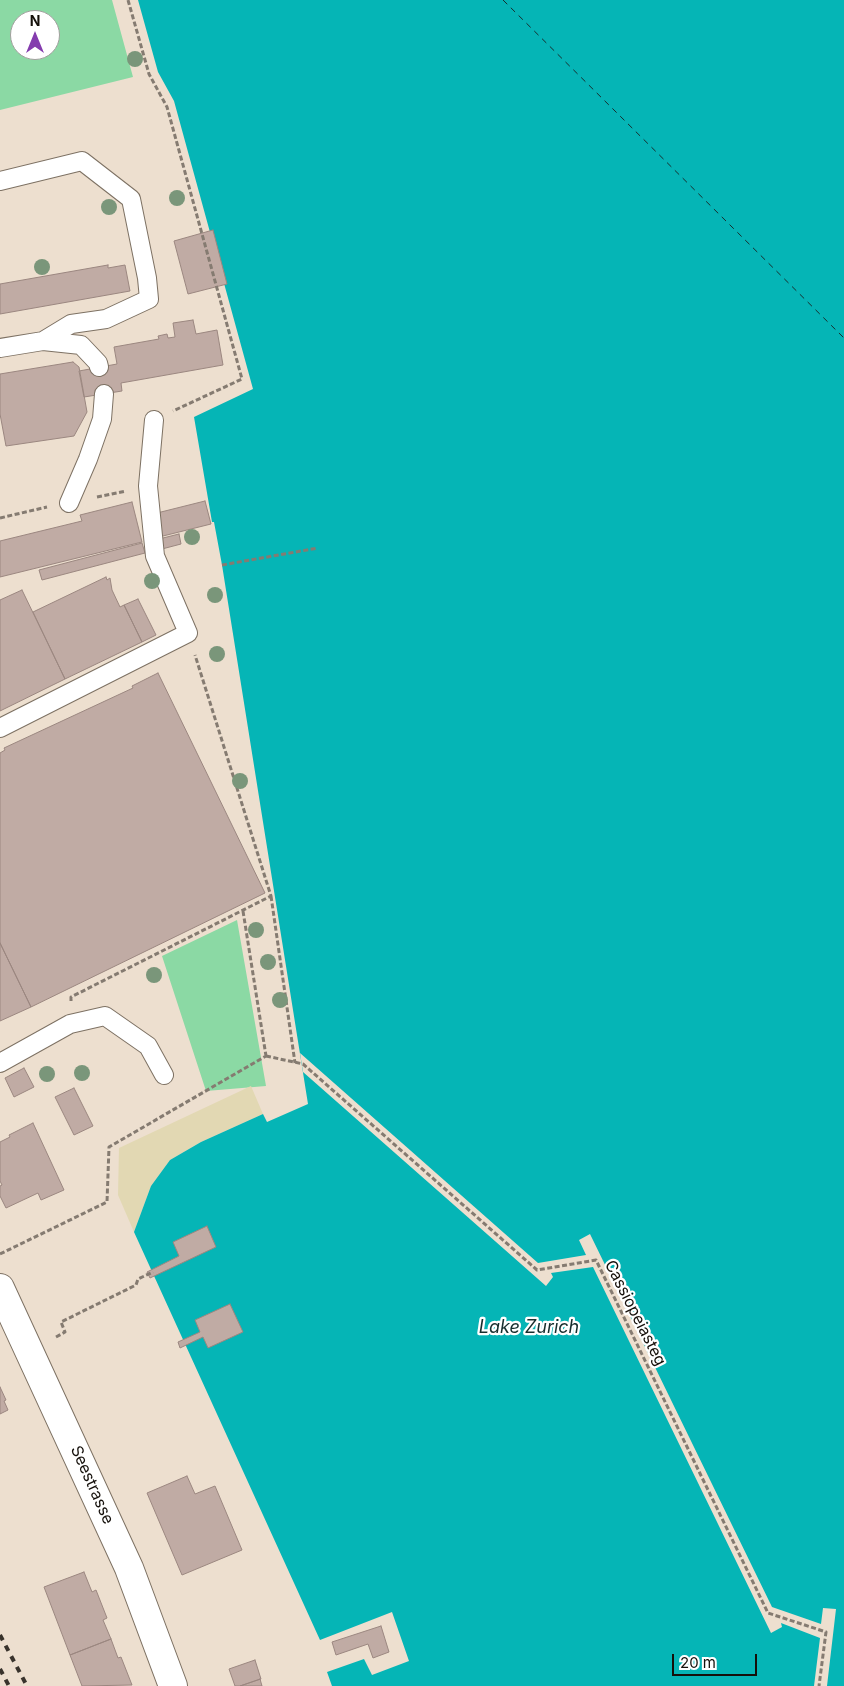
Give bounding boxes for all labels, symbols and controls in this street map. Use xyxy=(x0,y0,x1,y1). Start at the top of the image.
north arrow xyxy=(10,10,60,60)
text: N xyxy=(30,12,40,29)
street label: Cassiopeiasteg xyxy=(600,1257,670,1369)
water label: Lake Zurich xyxy=(479,1317,579,1339)
street label: Seestrasse xyxy=(66,1443,118,1527)
scale bar xyxy=(674,1644,759,1676)
text: 20 m xyxy=(680,1653,716,1672)

